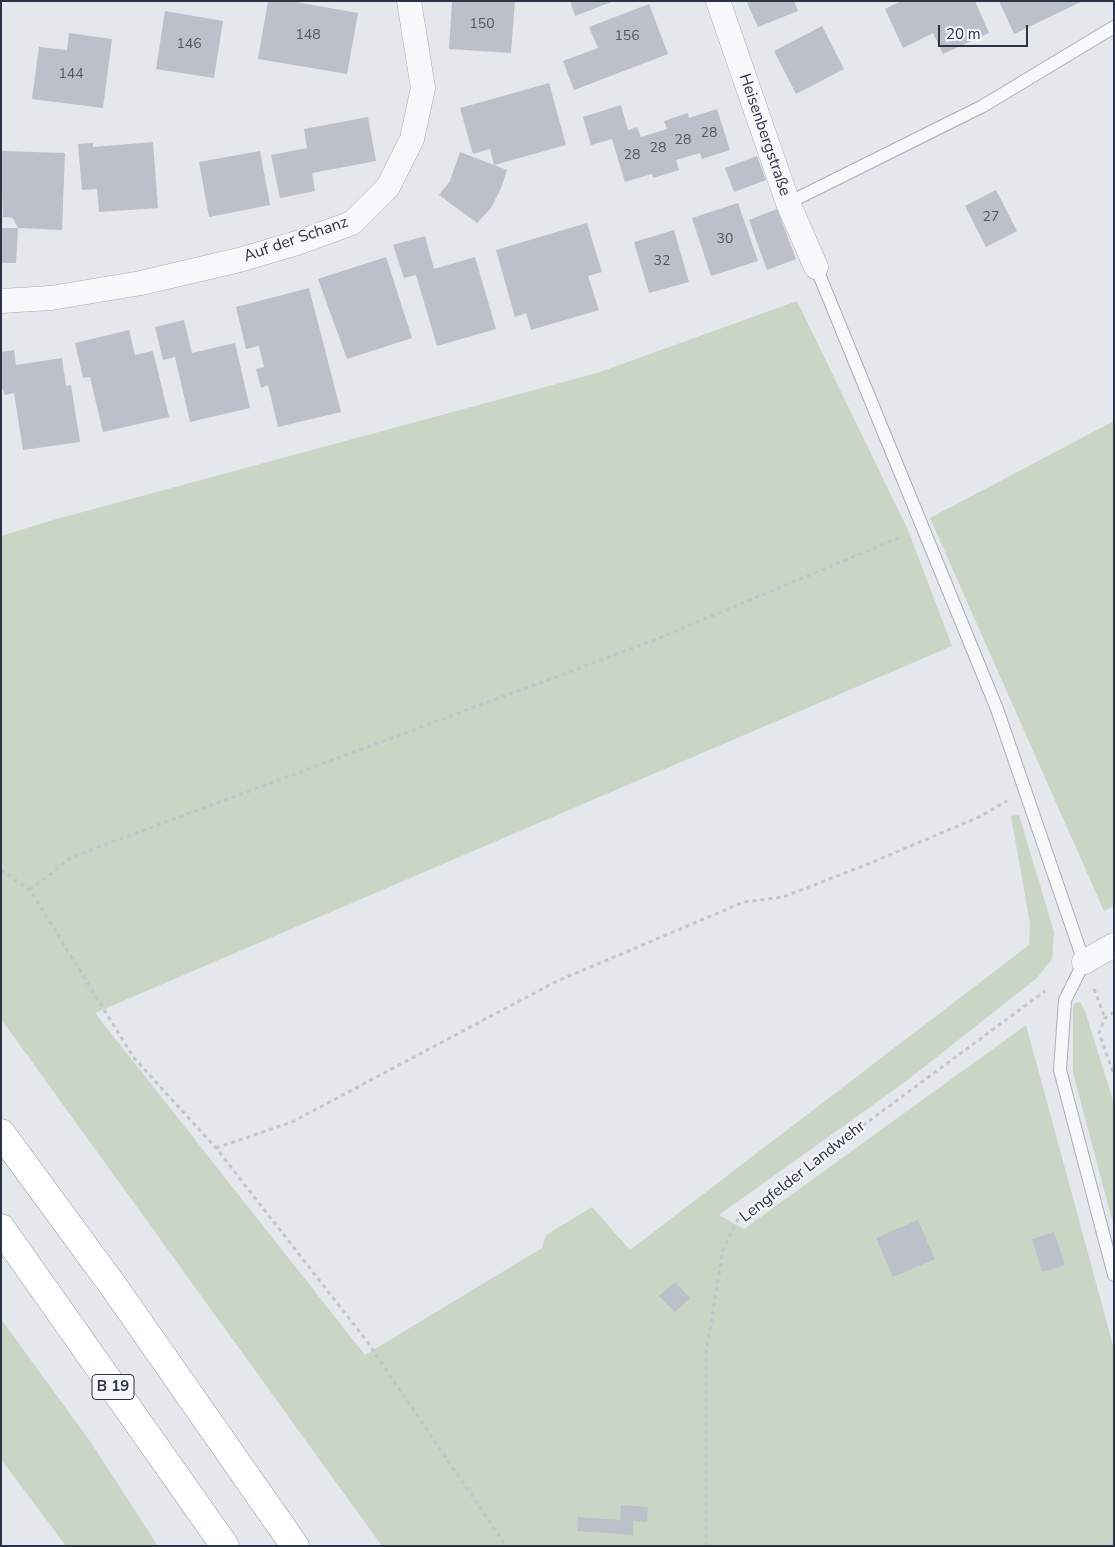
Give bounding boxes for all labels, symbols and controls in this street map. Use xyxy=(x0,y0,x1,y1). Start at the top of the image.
scale bar xyxy=(940,15,1030,47)
house number: 150 xyxy=(469,17,495,33)
text: 20 m xyxy=(946,24,981,44)
house number: 148 xyxy=(295,28,321,44)
house number: 156 xyxy=(614,29,640,45)
house number: 146 xyxy=(176,37,202,53)
house number: 144 xyxy=(58,67,84,83)
street label: Heisenbergstraße xyxy=(734,71,794,199)
house number: 28 xyxy=(701,126,717,142)
house number: 28 xyxy=(675,133,691,149)
house number: 28 xyxy=(650,141,666,157)
house number: 28 xyxy=(624,148,640,164)
house number: 27 xyxy=(983,210,999,226)
street label: Auf der Schanz xyxy=(241,213,351,267)
house number: 30 xyxy=(717,232,733,248)
house number: 32 xyxy=(654,254,670,270)
street label: Lengfelder Landwehr xyxy=(736,1117,870,1227)
road number: B 19 xyxy=(92,1374,134,1400)

